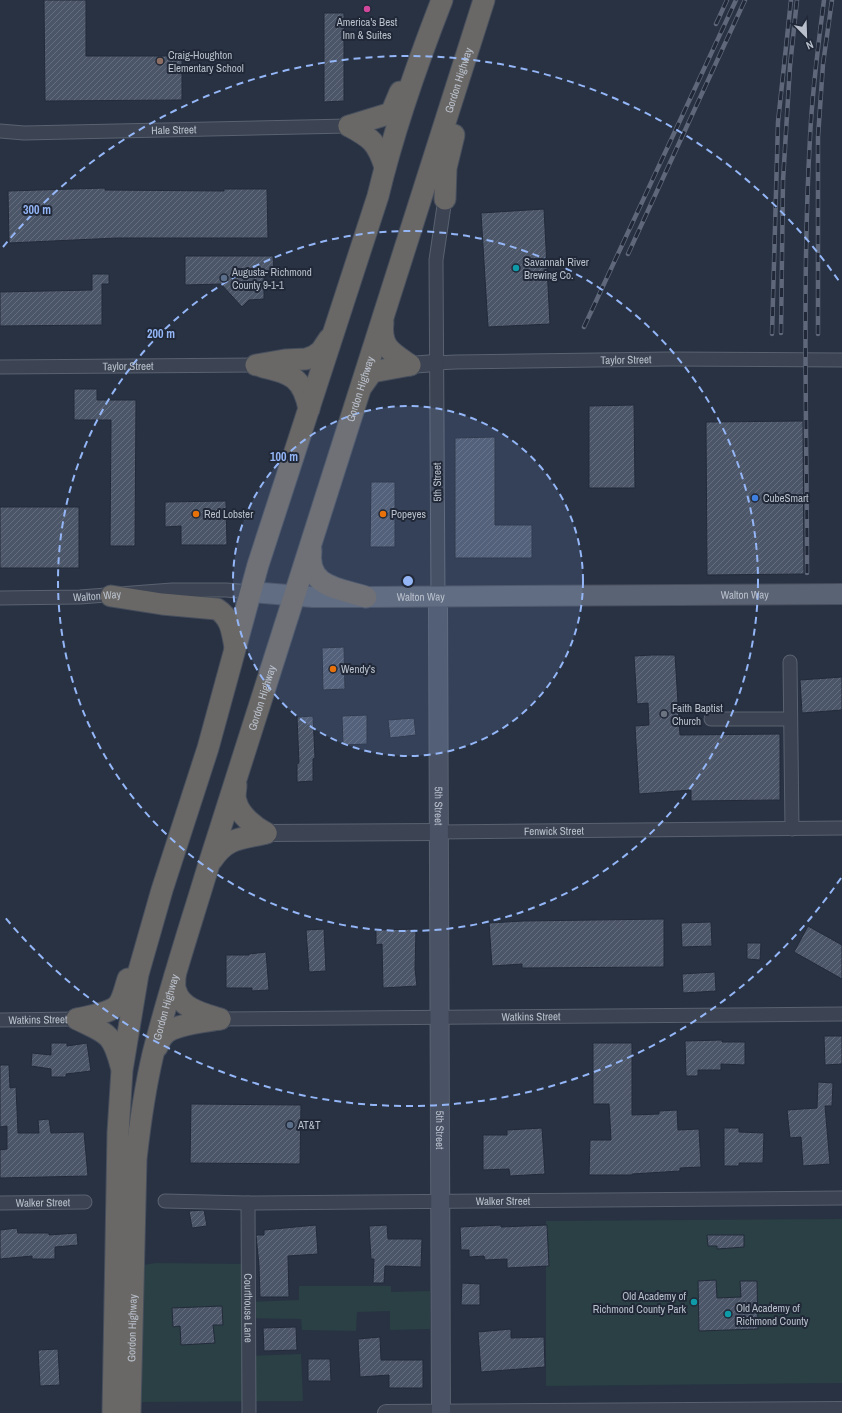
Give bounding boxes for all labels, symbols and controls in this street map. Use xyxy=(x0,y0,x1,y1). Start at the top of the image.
marker: America's Best Inn & Suites xyxy=(362,4,372,14)
place label: America's Best Inn & Suites xyxy=(336,15,398,42)
north arrow xyxy=(786,16,826,56)
text: N xyxy=(804,37,816,53)
street label: Gordon Highway xyxy=(441,45,476,115)
place label: Craig-Houghton Elementary School xyxy=(168,48,244,75)
marker: Craig-Houghton Elementary School xyxy=(155,56,165,66)
street label: Hale Street xyxy=(151,122,197,137)
text: 300 m xyxy=(23,202,51,218)
place label: Savannah River Brewing Co. xyxy=(524,255,589,282)
marker: Savannah River Brewing Co. xyxy=(511,263,521,273)
place label: Augusta- Richmond County 9-1-1 xyxy=(231,265,312,292)
marker: Augusta- Richmond County 9-1-1 xyxy=(219,273,229,283)
text: 200 m xyxy=(147,326,175,342)
street label: Taylor Street xyxy=(600,352,652,367)
street label: Gordon Highway xyxy=(343,354,377,424)
street label: Taylor Street xyxy=(102,359,154,373)
text: 100 m xyxy=(270,449,298,465)
street label: 5th Street xyxy=(430,462,444,502)
place label: CubeSmart xyxy=(763,491,809,505)
marker: CubeSmart xyxy=(750,493,760,503)
place label: Red Lobster xyxy=(204,507,253,521)
place label: Popeyes xyxy=(391,507,427,521)
marker: Red Lobster xyxy=(191,509,201,519)
marker: Popeyes xyxy=(378,509,388,519)
centre of rings xyxy=(401,574,415,588)
street label: Walton Way xyxy=(73,587,122,604)
street label: Walton Way xyxy=(721,587,769,602)
street label: Walton Way xyxy=(397,590,445,604)
place label: Wendy's xyxy=(341,662,376,676)
street label: Gordon Highway xyxy=(245,663,279,732)
marker: Wendy's xyxy=(328,664,338,674)
place label: Faith Baptist Church xyxy=(672,701,723,728)
marker: Faith Baptist Church xyxy=(659,709,669,719)
street label: 5th Street xyxy=(432,786,446,826)
street label: Fenwick Street xyxy=(524,824,584,838)
street label: Gordon Highway xyxy=(150,972,182,1042)
street label: Watkins Street xyxy=(501,1009,561,1024)
street label: Watkins Street xyxy=(8,1012,68,1027)
street label: 5th Street xyxy=(433,1110,447,1150)
place label: AT&T xyxy=(297,1118,321,1132)
marker: AT&T xyxy=(285,1120,295,1130)
street label: Walker Street xyxy=(476,1194,531,1208)
street label: Walker Street xyxy=(16,1195,71,1210)
street label: Courthouse Lane xyxy=(241,1273,256,1343)
place label: Old Academy of Richmond County Park xyxy=(593,1289,686,1316)
street label: Gordon Highway xyxy=(124,1293,140,1362)
marker: Old Academy of Richmond County Park xyxy=(689,1297,699,1307)
place label: Old Academy of Richmond County xyxy=(736,1301,809,1328)
marker: Old Academy of Richmond County xyxy=(723,1309,733,1319)

